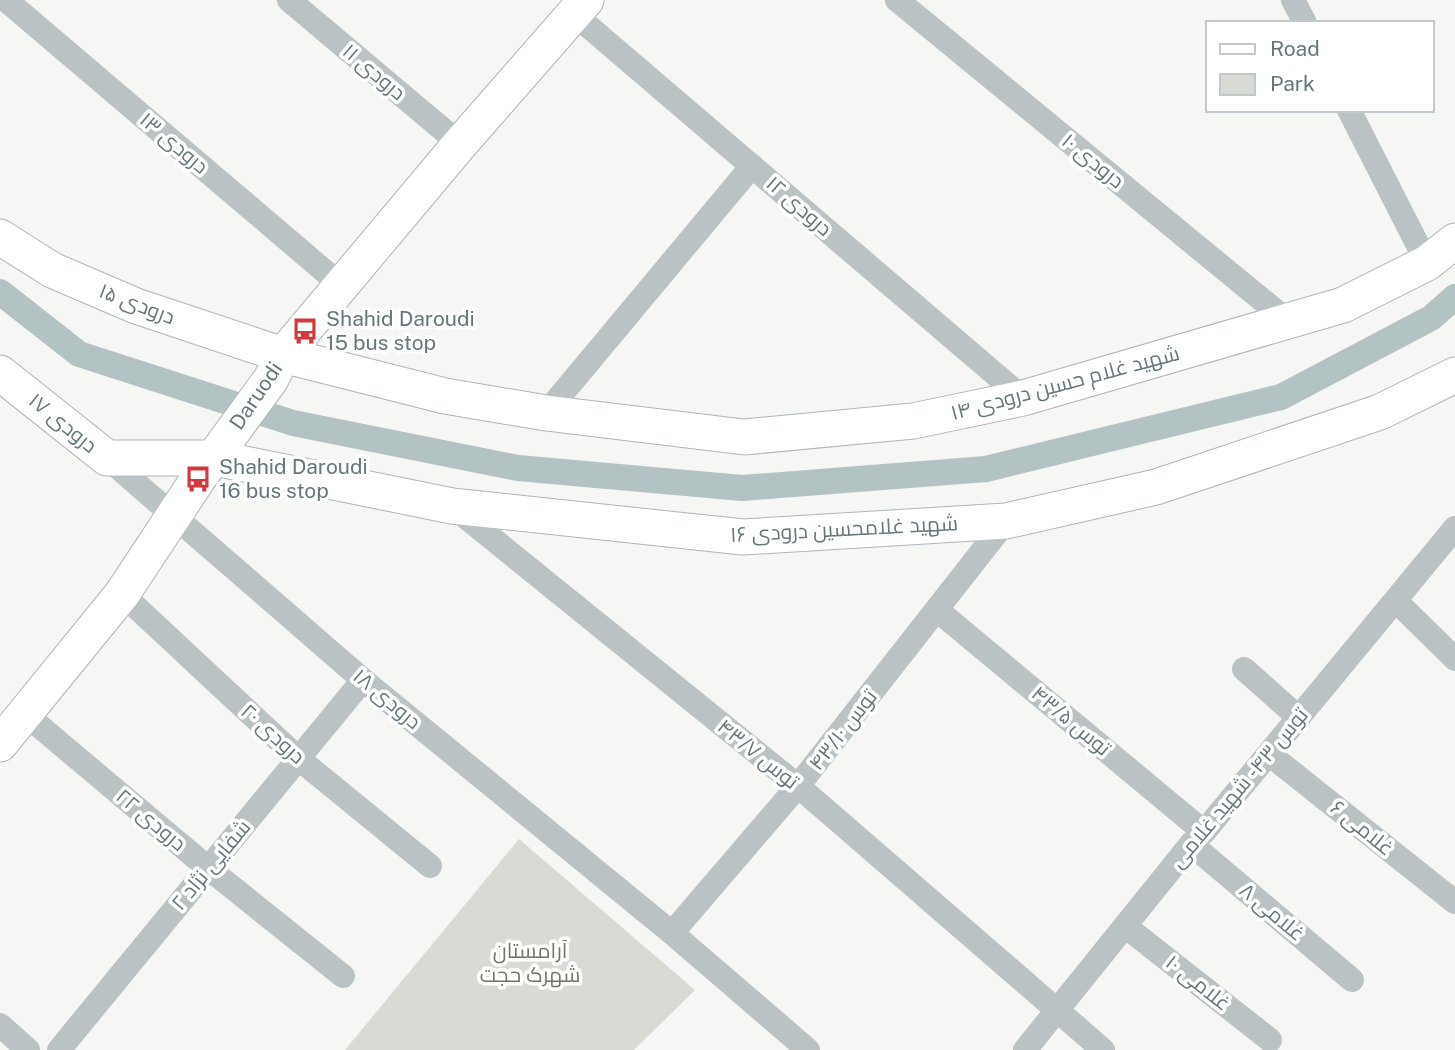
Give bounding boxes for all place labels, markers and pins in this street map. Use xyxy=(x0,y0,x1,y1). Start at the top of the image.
place label: Shahid Daroudi 15 bus stop xyxy=(326,306,475,355)
bus stop icon: Shahid Daroudi 15 bus stop xyxy=(290,316,320,346)
place label: Shahid Daroudi 16 bus stop xyxy=(219,454,368,503)
bus stop icon: Shahid Daroudi 16 bus stop xyxy=(183,464,213,494)

